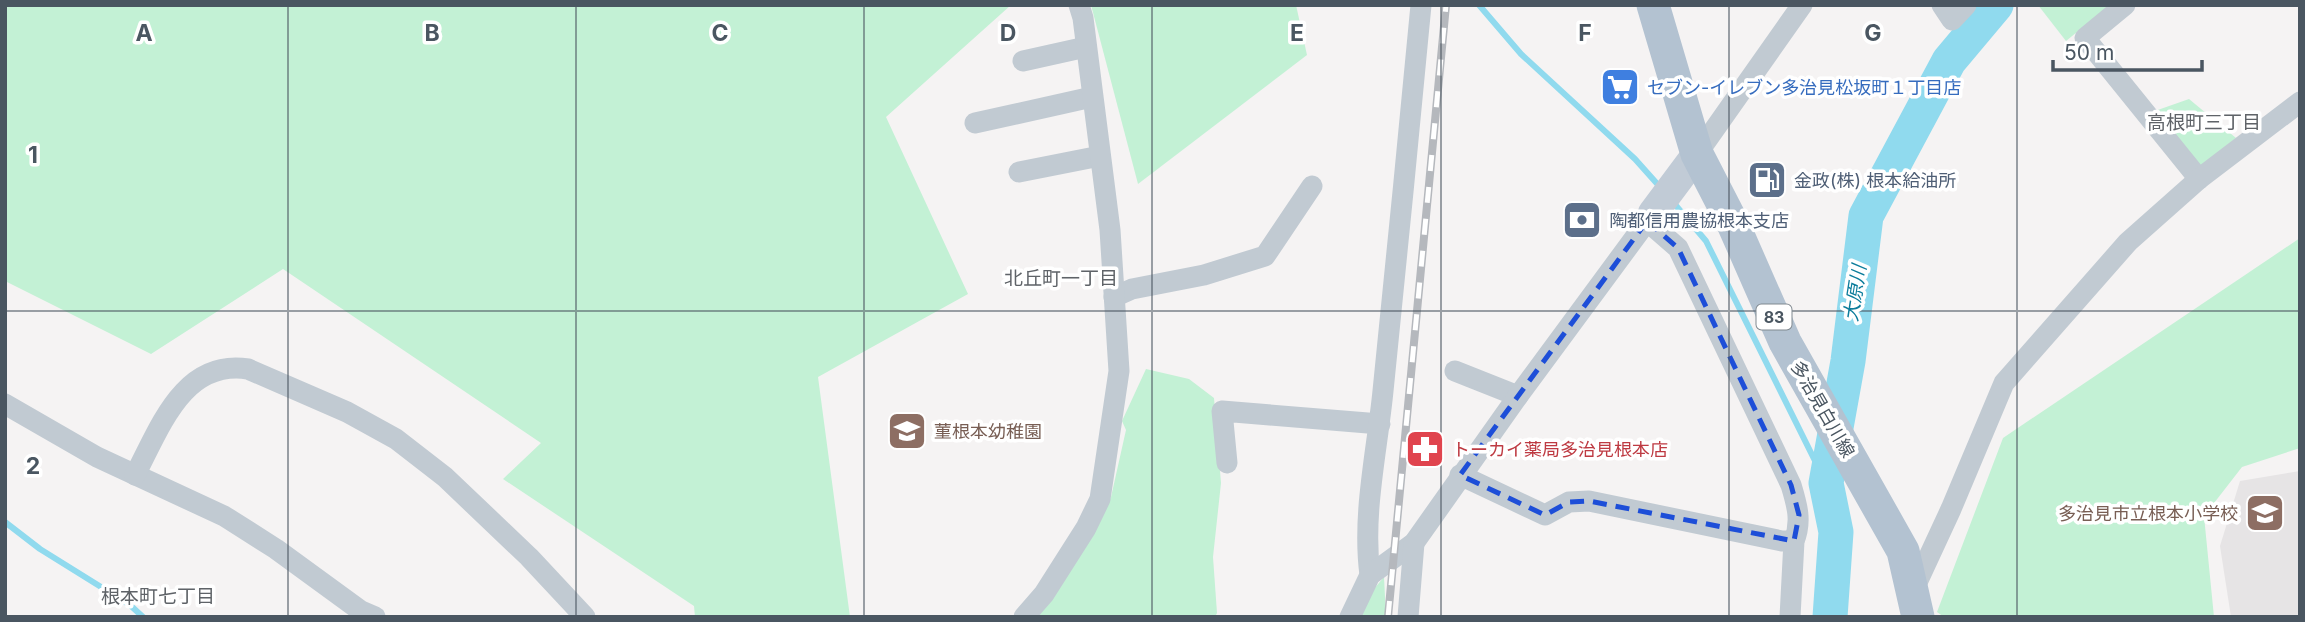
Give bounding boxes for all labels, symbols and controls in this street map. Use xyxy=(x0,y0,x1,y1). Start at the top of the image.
text: A xyxy=(135,19,153,47)
text: B xyxy=(424,19,440,47)
text: C xyxy=(711,19,729,47)
text: D xyxy=(1000,19,1016,47)
text: E xyxy=(1290,19,1304,47)
text: F xyxy=(1578,19,1592,47)
text: G xyxy=(1864,19,1882,47)
scale bar xyxy=(2053,28,2202,72)
text: 50 m xyxy=(2064,40,2114,65)
supermarket icon: セブン-イレブン多治見松坂町１丁目店 xyxy=(1599,66,1641,108)
place label: セブン-イレブン多治見松坂町１丁目店 xyxy=(1647,77,1961,98)
district label: 高根町三丁目 xyxy=(2147,111,2261,134)
text: 1 xyxy=(28,141,38,169)
fuel station icon: 金政(株) 根本給油所 xyxy=(1746,159,1788,201)
place label: 金政(株) 根本給油所 xyxy=(1794,170,1956,191)
bank icon: 陶都信用農協根本支店 xyxy=(1561,199,1603,241)
place label: 陶都信用農協根本支店 xyxy=(1609,210,1789,231)
water label: 大原川 xyxy=(1839,261,1871,323)
district label: 北丘町一丁目 xyxy=(1004,267,1118,290)
road number: 83 xyxy=(1756,304,1792,330)
street label: 多治見白川線 xyxy=(1787,357,1859,461)
school or university icon: 菫根本幼稚園 xyxy=(886,410,928,452)
place label: 菫根本幼稚園 xyxy=(934,421,1042,442)
pharmacy icon: トーカイ薬局多治見根本店 xyxy=(1404,428,1446,470)
place label: トーカイ薬局多治見根本店 xyxy=(1452,439,1668,460)
text: 2 xyxy=(26,452,40,480)
school or university icon: 多治見市立根本小学校 xyxy=(2244,492,2286,534)
place label: 多治見市立根本小学校 xyxy=(2058,503,2238,524)
district label: 根本町七丁目 xyxy=(101,585,215,608)

